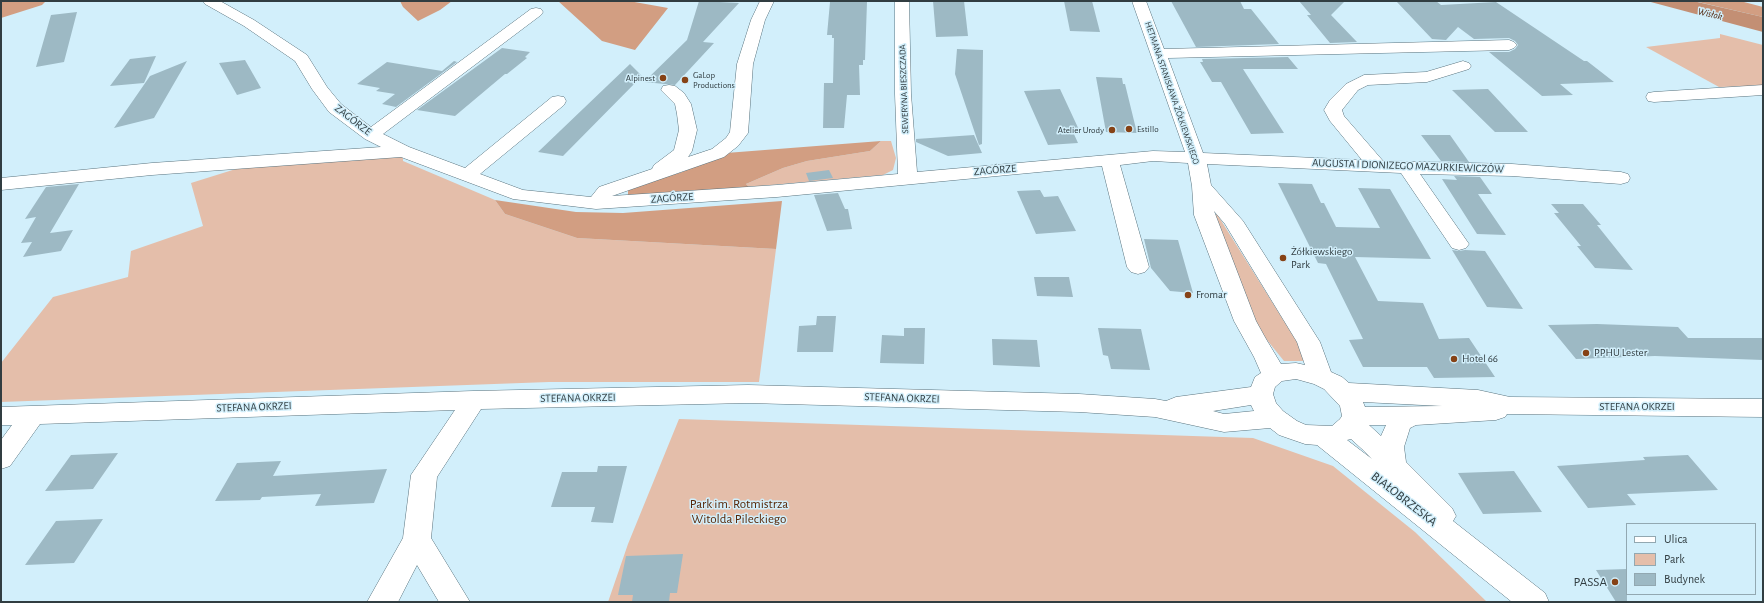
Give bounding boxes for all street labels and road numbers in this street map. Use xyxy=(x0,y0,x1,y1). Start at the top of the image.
street label: HETMANA STANISŁAWA ŻÓŁKIEWSKIEGO xyxy=(1142,20,1202,166)
street label: SEWERYNA BIESZCZADA xyxy=(897,44,911,134)
street label: ZAGÓRZE xyxy=(332,102,374,138)
street label: AUGUSTA I DIONIZEGO MAZURKIEWICZÓW xyxy=(1312,156,1504,176)
street label: ZAGÓRZE xyxy=(973,162,1017,178)
street label: ZAGÓRZE xyxy=(650,190,694,206)
street label: STEFANA OKRZEI xyxy=(864,390,940,406)
street label: STEFANA OKRZEI xyxy=(540,391,616,405)
street label: STEFANA OKRZEI xyxy=(216,399,292,415)
street label: STEFANA OKRZEI xyxy=(1599,400,1675,414)
street label: BIAŁOBRZESKA xyxy=(1368,468,1440,530)

